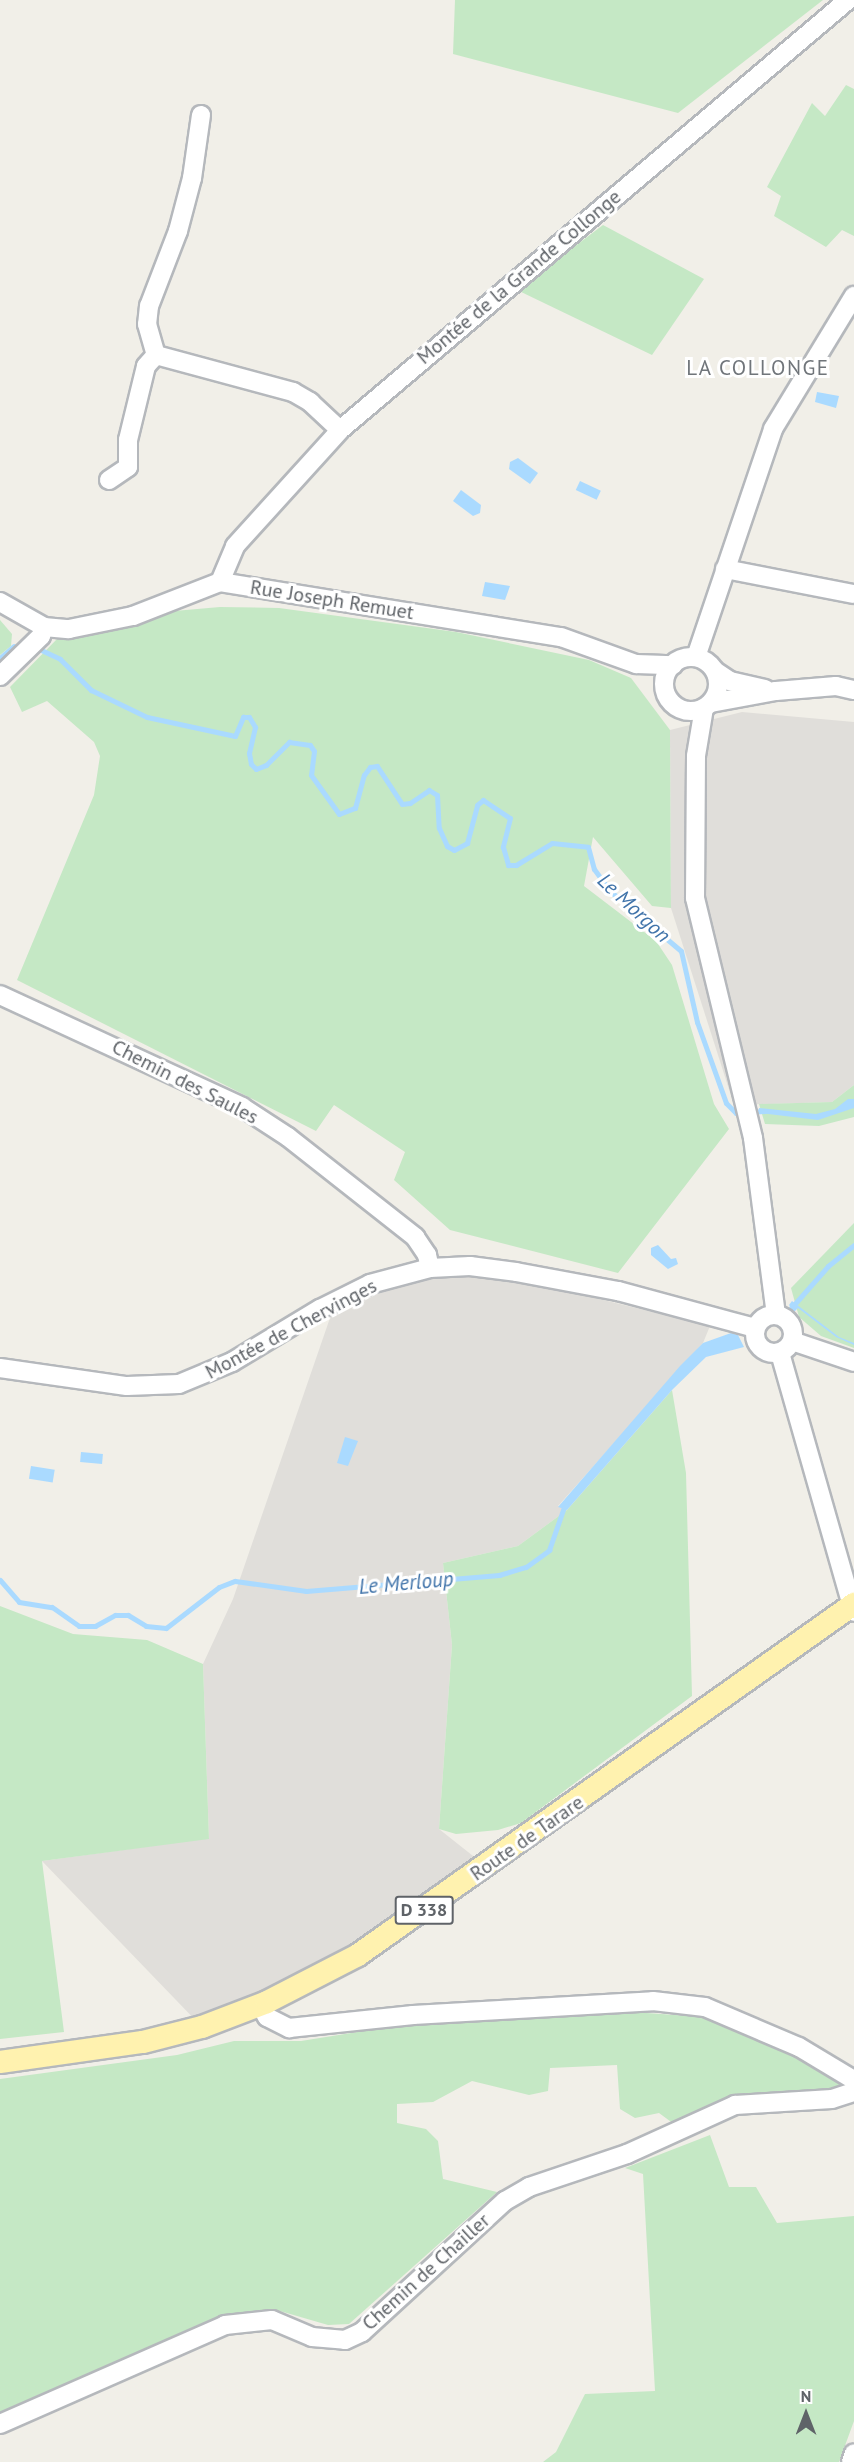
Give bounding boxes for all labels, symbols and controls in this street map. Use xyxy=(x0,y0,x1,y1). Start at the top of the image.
street label: Montée de la Grande Collonge xyxy=(412,185,626,369)
district label: LA COLLONGE xyxy=(686,355,830,381)
street label: Rue Joseph Remuet xyxy=(249,575,415,625)
water label: Le Morgon xyxy=(592,868,676,948)
street label: Chemin des Saules xyxy=(108,1035,262,1129)
street label: Montée de Chervinges xyxy=(201,1274,381,1384)
water label: Le Merloup xyxy=(358,1566,454,1600)
street label: Route de Tarare xyxy=(465,1790,589,1886)
road number: D 338 xyxy=(394,1895,454,1925)
street label: Chemin de Chailler xyxy=(357,2209,495,2335)
north arrow xyxy=(776,2384,836,2444)
text: N xyxy=(801,2386,811,2406)

